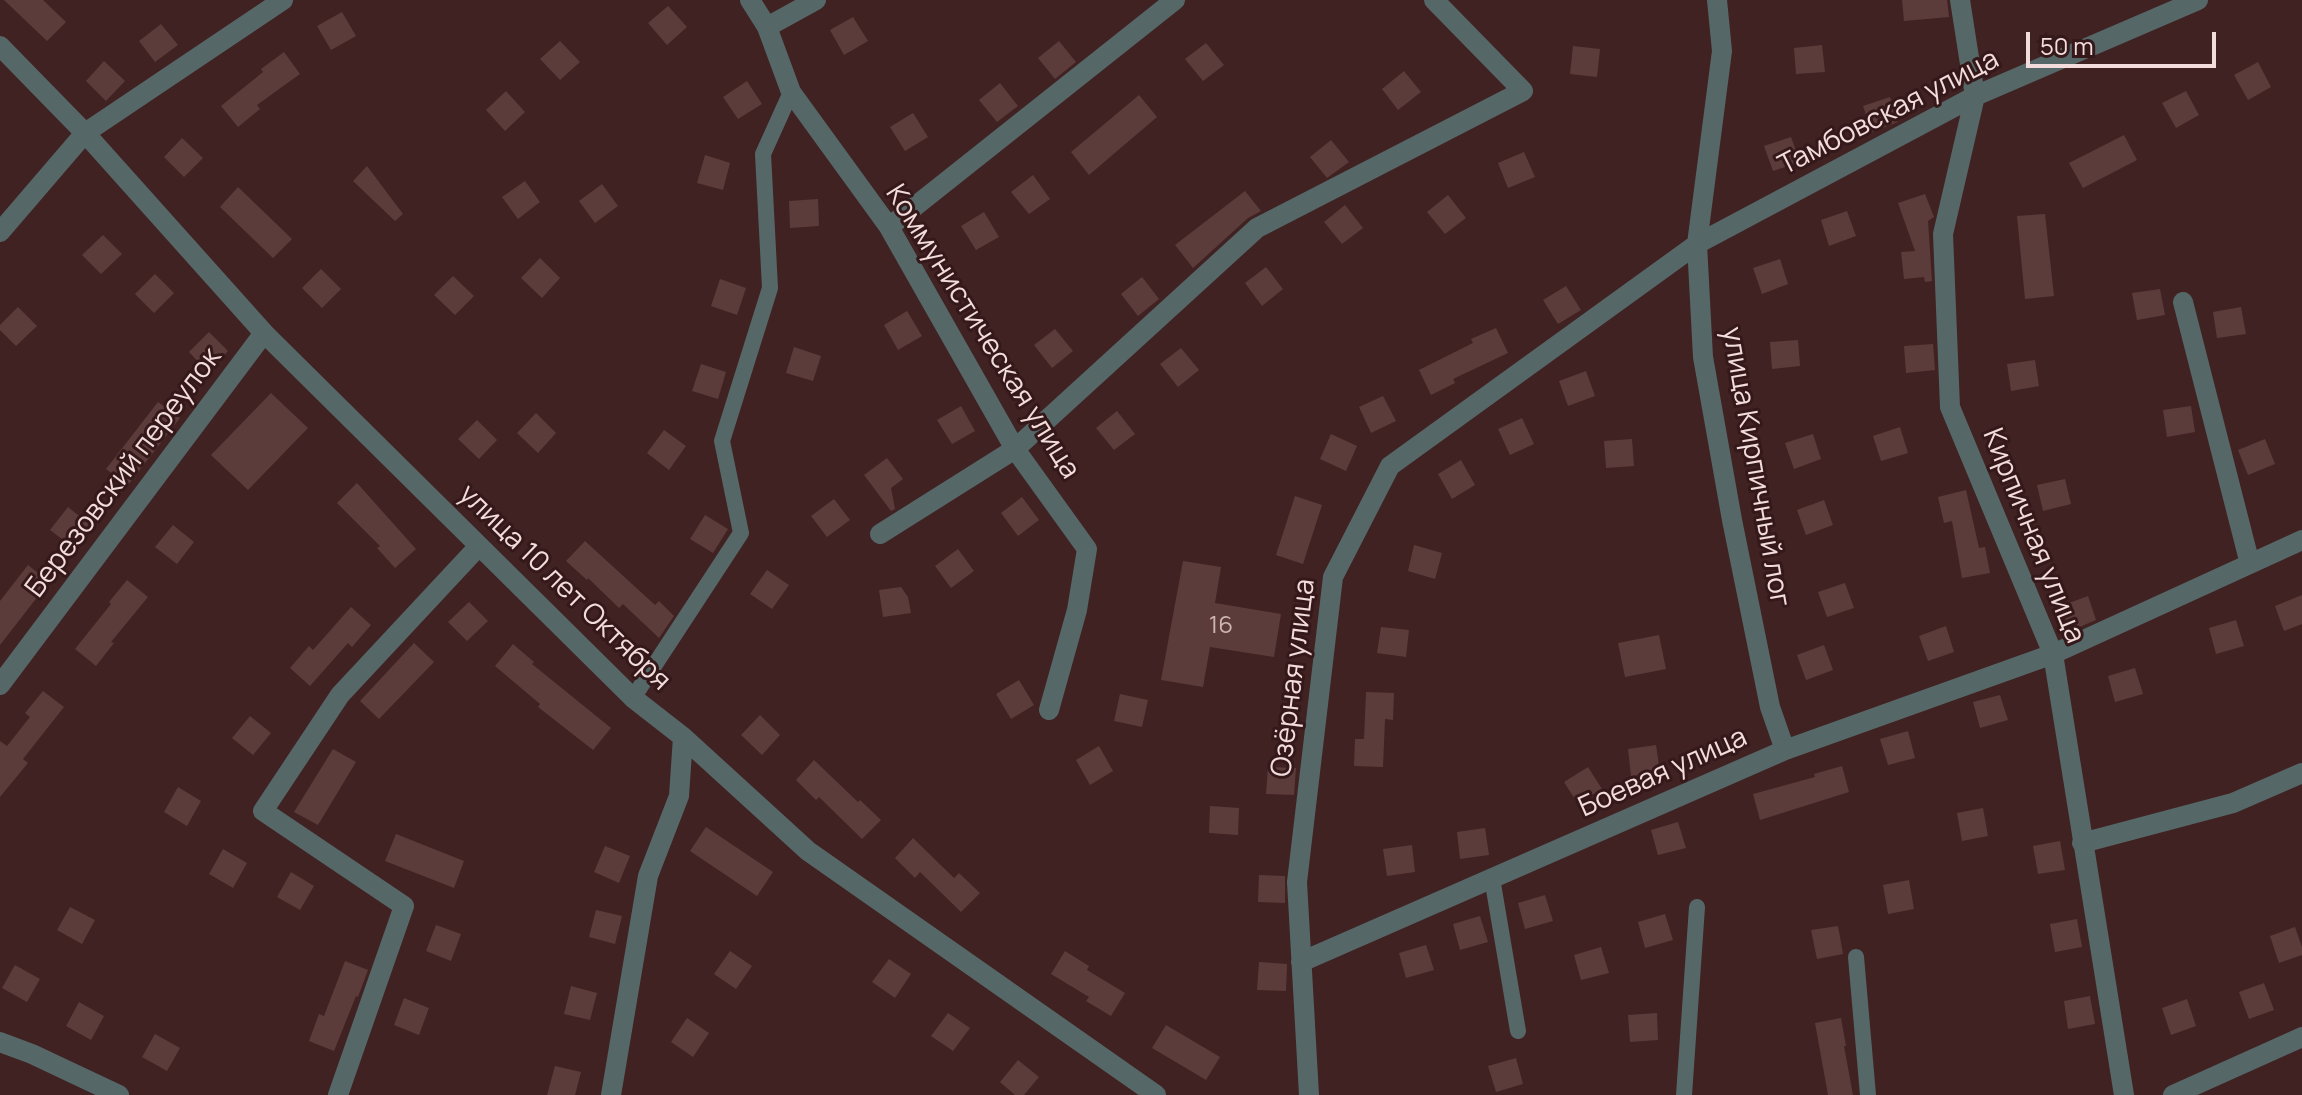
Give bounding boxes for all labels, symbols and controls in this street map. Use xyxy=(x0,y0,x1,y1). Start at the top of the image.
scale bar xyxy=(2030,16,2220,66)
text: 50 m xyxy=(2040,29,2094,62)
street label: Тамбовская улица xyxy=(1773,43,2005,183)
street label: Коммунистическая улица xyxy=(878,179,1086,485)
street label: улица Кирпичный лог xyxy=(1714,325,1796,609)
street label: Березовский переулок xyxy=(19,342,229,604)
street label: Кирпичная улица xyxy=(1975,424,2091,648)
street label: улица 10 лет Октября xyxy=(451,478,677,698)
street label: Озёрная улица xyxy=(1265,577,1323,779)
house number: 16 xyxy=(1209,612,1233,640)
street label: Боевая улица xyxy=(1574,721,1752,825)

